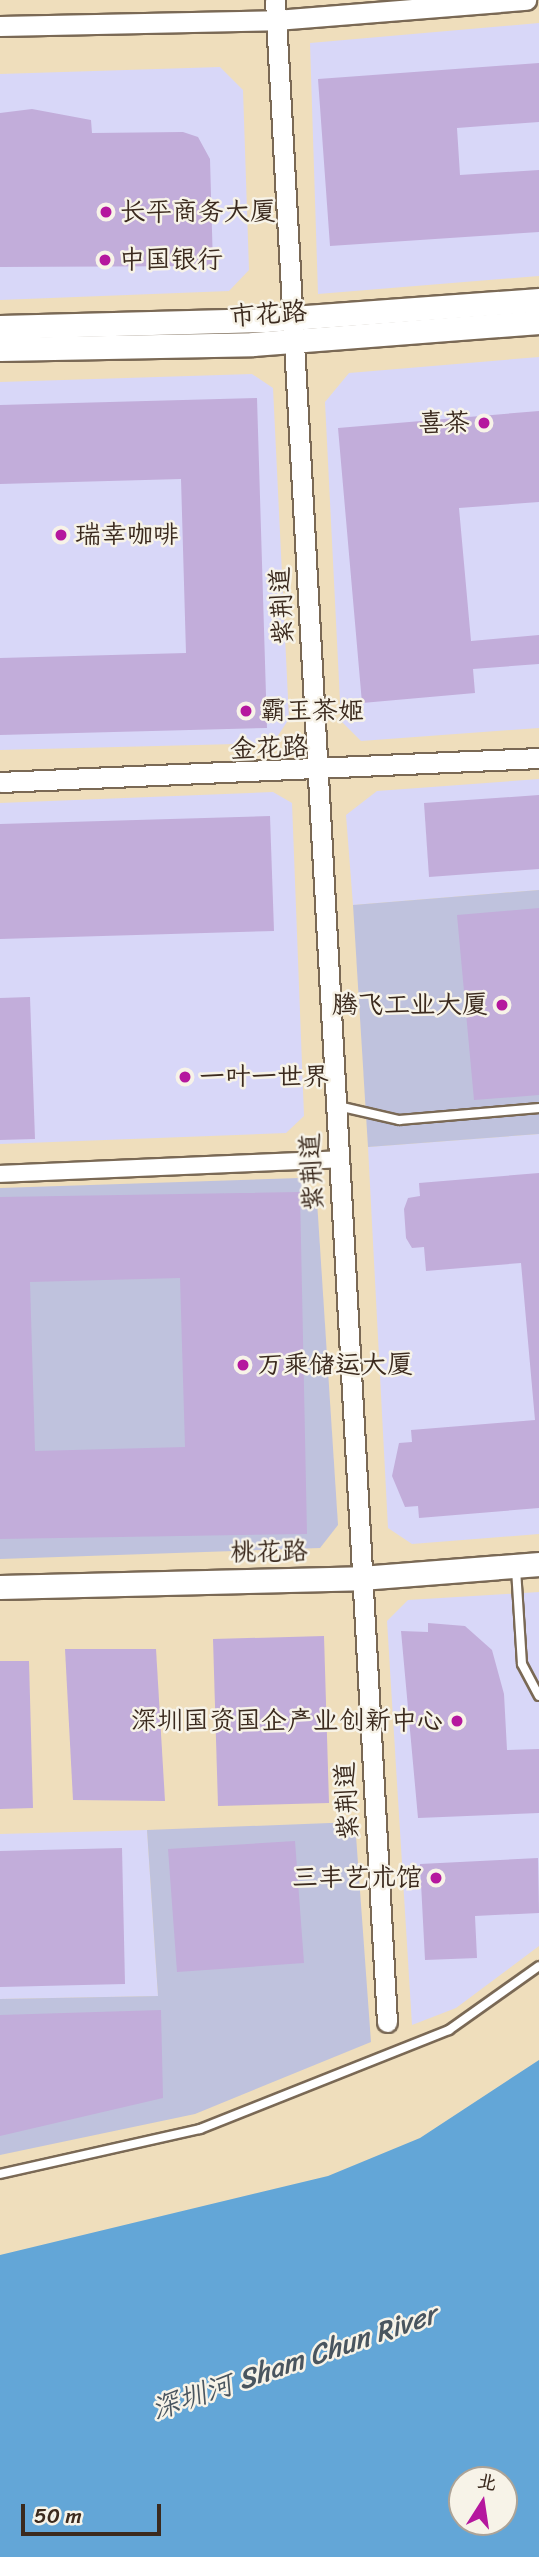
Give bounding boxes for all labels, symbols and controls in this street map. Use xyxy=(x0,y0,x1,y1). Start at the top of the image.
place label: 长平商务大厦 xyxy=(120,196,276,228)
marker: 长平商务大厦 xyxy=(98,204,114,220)
place label: 中国银行 xyxy=(119,244,223,276)
marker: 中国银行 xyxy=(97,252,113,268)
street label: 市花路 xyxy=(228,296,308,332)
place label: 喜茶 xyxy=(418,407,470,439)
marker: 喜茶 xyxy=(476,415,492,431)
place label: 瑞幸咖啡 xyxy=(75,519,179,551)
marker: 瑞幸咖啡 xyxy=(53,527,69,543)
street label: 紫荆道 xyxy=(264,566,300,646)
place label: 霸王茶姬 xyxy=(260,695,364,727)
marker: 霸王茶姬 xyxy=(238,703,254,719)
street label: 金花路 xyxy=(229,731,309,765)
place label: 腾飞工业大厦 xyxy=(332,989,488,1021)
marker: 腾飞工业大厦 xyxy=(494,997,510,1013)
place label: 一叶一世界 xyxy=(199,1061,329,1093)
marker: 一叶一世界 xyxy=(177,1069,193,1085)
street label: 紫荆道 xyxy=(294,1132,330,1212)
place label: 万乘储运大厦 xyxy=(257,1349,413,1381)
marker: 万乘储运大厦 xyxy=(235,1357,251,1373)
street label: 桃花路 xyxy=(230,1536,308,1568)
place label: 深圳国资国企产业创新中心 xyxy=(131,1705,443,1737)
marker: 深圳国资国企产业创新中心 xyxy=(449,1713,465,1729)
street label: 紫荆道 xyxy=(329,1761,365,1841)
place label: 三丰艺术馆 xyxy=(292,1862,422,1894)
marker: 三丰艺术馆 xyxy=(428,1870,444,1886)
water label: 深圳河 Sham Chun River xyxy=(147,2297,441,2427)
text: 北 xyxy=(474,2464,500,2500)
north arrow xyxy=(448,2466,518,2536)
scale bar xyxy=(24,2490,164,2534)
text: 50 m xyxy=(34,2497,82,2535)

